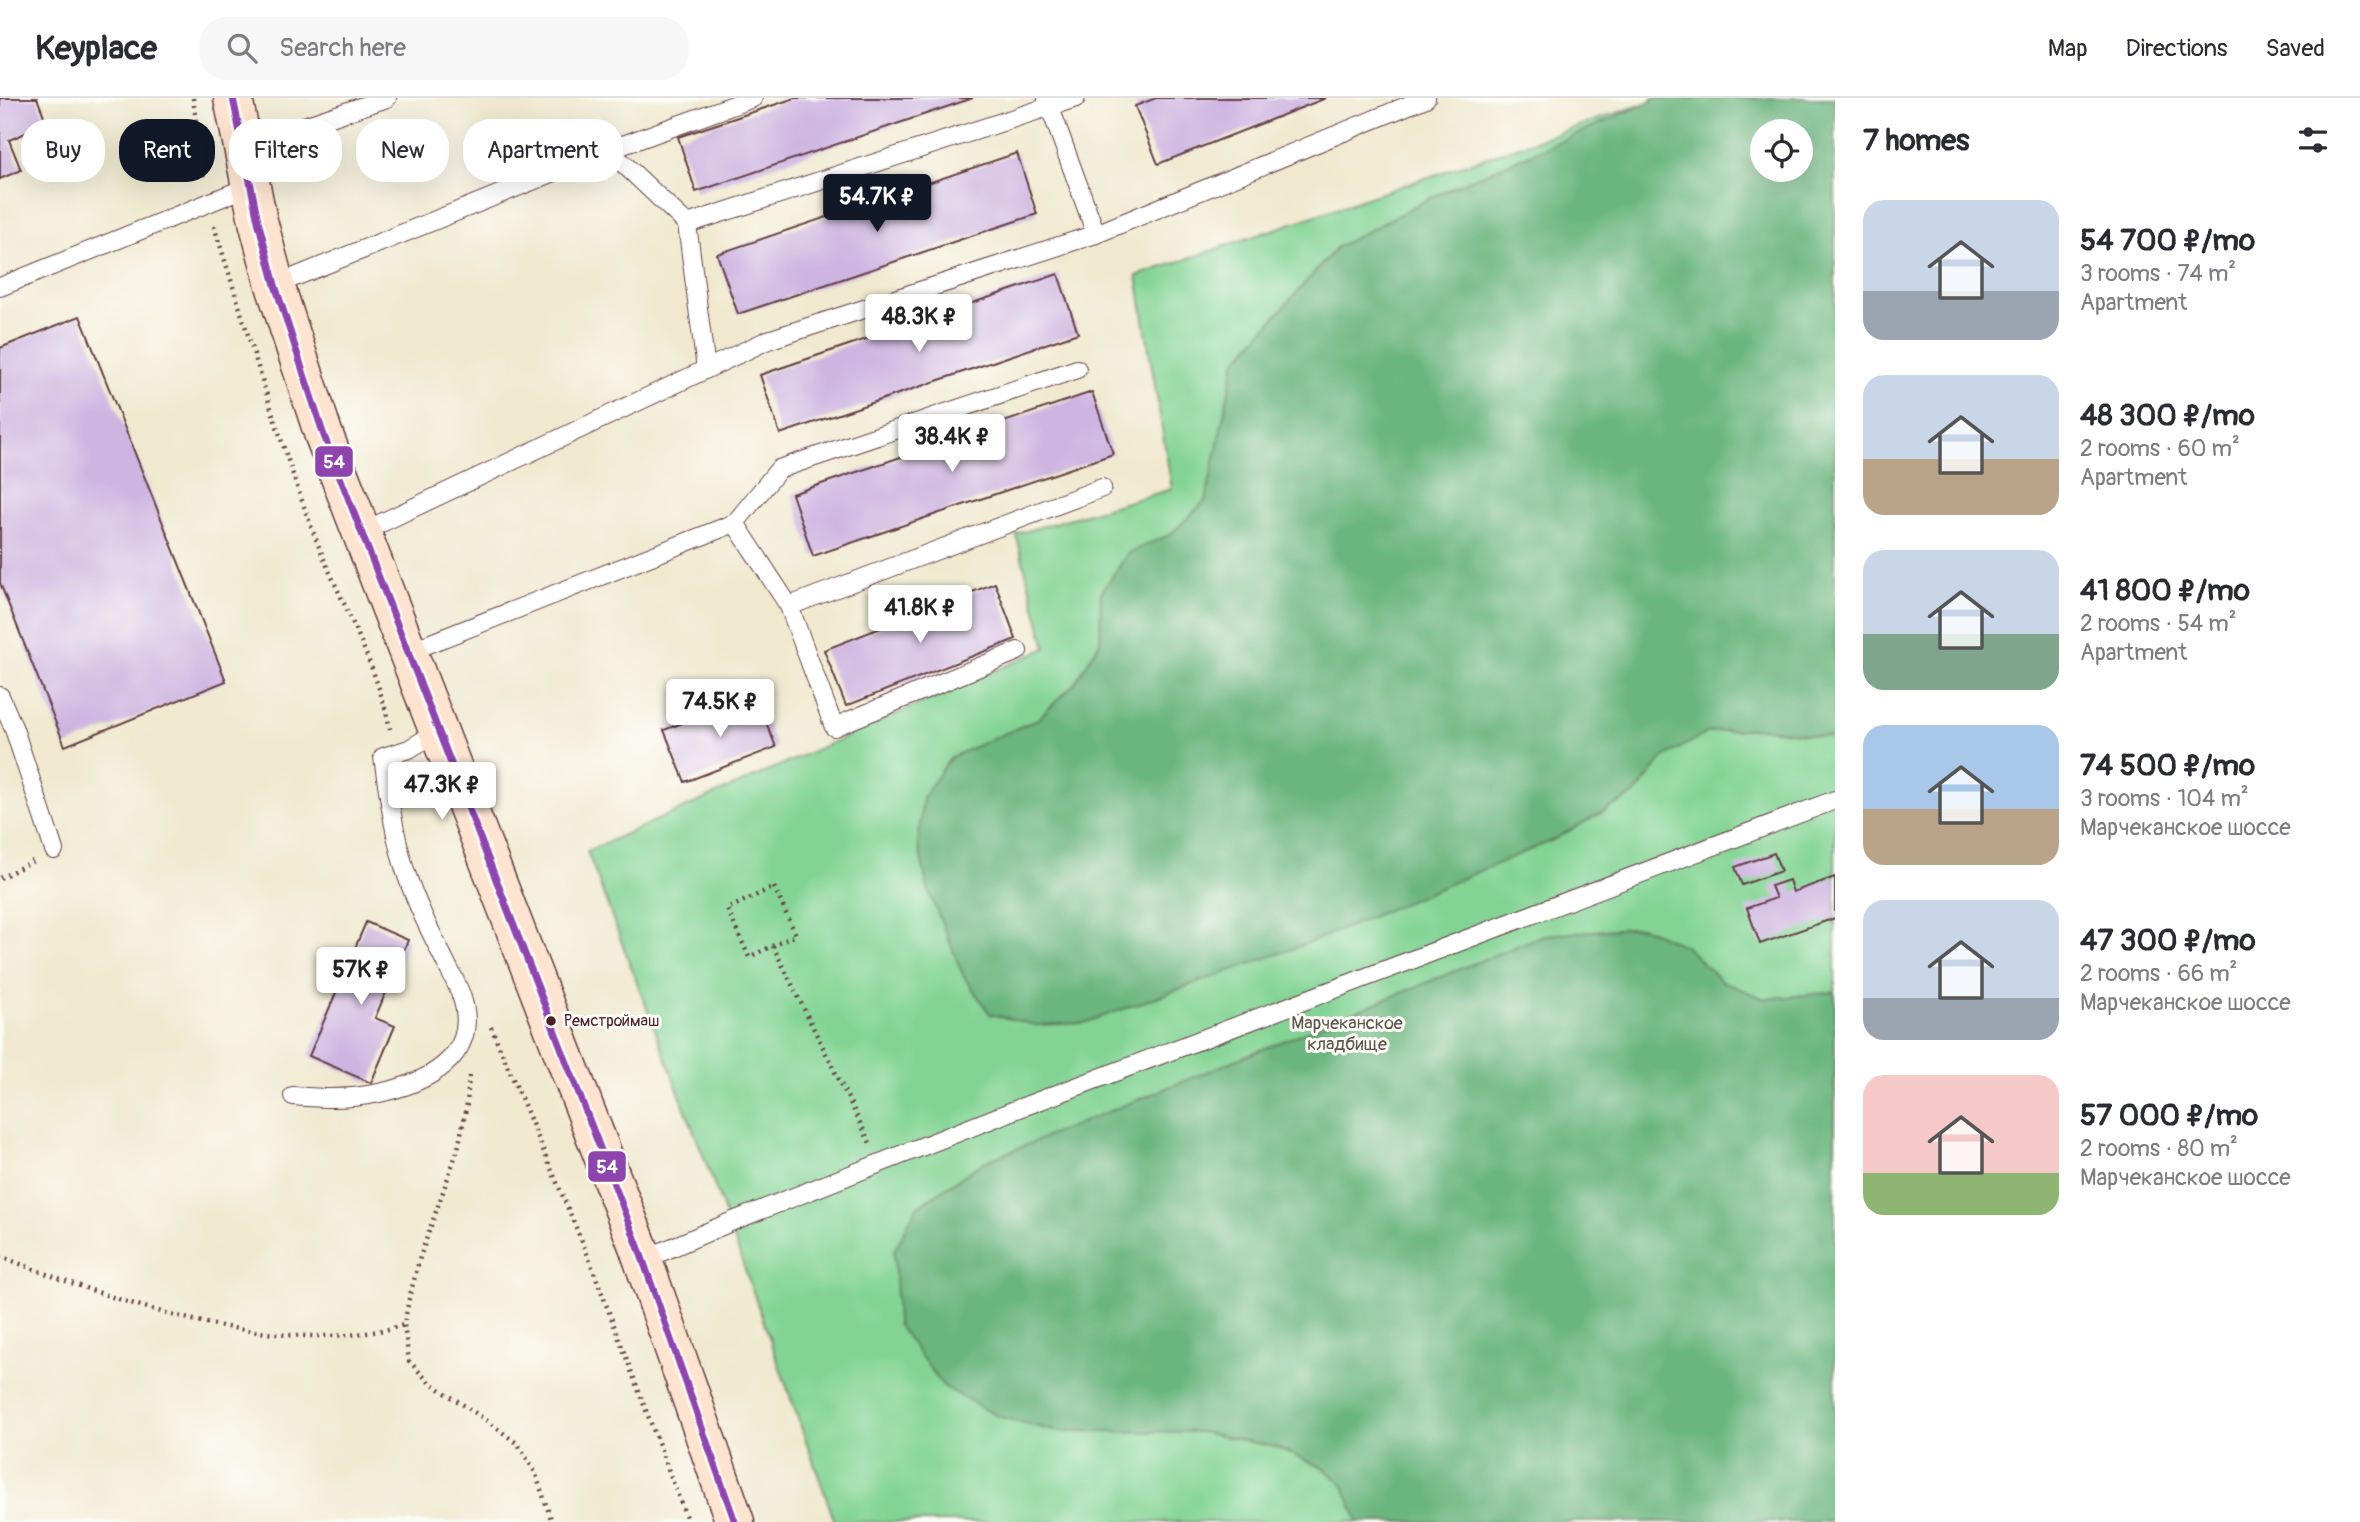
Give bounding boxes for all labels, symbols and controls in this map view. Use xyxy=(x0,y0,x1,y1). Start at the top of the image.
search box xyxy=(199,17,689,80)
text: Keyplace xyxy=(35,28,157,69)
icon: search xyxy=(223,29,261,67)
text: Search here xyxy=(279,32,406,64)
text: Map xyxy=(2048,34,2088,63)
text: Directions xyxy=(2126,34,2227,63)
text: Saved xyxy=(2265,34,2325,63)
chip: Buy xyxy=(21,119,105,182)
chip: Rent xyxy=(119,119,215,182)
chip: Filters xyxy=(229,119,342,182)
chip: New xyxy=(356,119,449,182)
chip: Apartment xyxy=(463,119,623,182)
map controls xyxy=(1750,119,1813,182)
button: locate xyxy=(1750,119,1813,182)
icon: filters xyxy=(2294,121,2332,159)
text: 7 homes xyxy=(1863,122,1970,159)
pin: 54.7K ₽ xyxy=(812,174,942,234)
text: 54.7K ₽ xyxy=(839,182,915,211)
text: 54 700 ₽/mo xyxy=(2080,222,2255,259)
icon: home xyxy=(1919,228,2003,312)
text: 3 rooms · 74 m² xyxy=(2080,259,2236,288)
text: Apartment xyxy=(2080,288,2187,317)
pin: 48.3K ₽ xyxy=(854,294,984,354)
text: 48.3K ₽ xyxy=(881,302,957,331)
text: 48 300 ₽/mo xyxy=(2080,397,2255,434)
icon: home xyxy=(1919,403,2003,487)
pin: 38.4K ₽ xyxy=(887,414,1017,474)
text: 38.4K ₽ xyxy=(914,422,990,451)
text: 2 rooms · 60 m² xyxy=(2080,434,2240,463)
line badge: 54 xyxy=(314,445,354,478)
text: 54 xyxy=(323,450,345,474)
text: Apartment xyxy=(2080,463,2187,492)
text: 41 800 ₽/mo xyxy=(2080,572,2250,609)
icon: home xyxy=(1919,578,2003,662)
pin: 41.8K ₽ xyxy=(855,586,985,645)
text: 41.8K ₽ xyxy=(884,593,956,622)
text: 2 rooms · 54 m² xyxy=(2080,609,2237,638)
text: Apartment xyxy=(2080,638,2187,667)
pin: 74.5K ₽ xyxy=(655,680,785,739)
text: 74.5K ₽ xyxy=(682,687,758,716)
text: 74 500 ₽/mo xyxy=(2080,747,2255,784)
icon: home xyxy=(1919,753,2003,837)
pin: 47.3K ₽ xyxy=(377,762,507,822)
text: 47.3K ₽ xyxy=(404,770,480,799)
text: 3 rooms · 104 m² xyxy=(2080,784,2249,813)
text: Марчеканское шоссе xyxy=(2080,813,2291,842)
text: 47 300 ₽/mo xyxy=(2080,922,2256,959)
icon: home xyxy=(1919,928,2003,1012)
pin: 57K ₽ xyxy=(312,948,410,1007)
text: 57K ₽ xyxy=(332,955,390,984)
text: 2 rooms · 66 m² xyxy=(2080,959,2237,988)
text: Марчеканское шоссе xyxy=(2080,988,2291,1017)
place label: Ремстроймаш xyxy=(564,1011,659,1031)
park label: Марчеканское кладбище xyxy=(1291,1012,1403,1056)
marker: Ремстроймаш xyxy=(544,1014,558,1028)
text: 57 000 ₽/mo xyxy=(2080,1097,2258,1134)
icon: home xyxy=(1919,1103,2003,1187)
text: 2 rooms · 80 m² xyxy=(2080,1134,2238,1163)
line badge: 54 xyxy=(587,1150,627,1183)
text: 54 xyxy=(596,1155,618,1179)
text: Марчеканское шоссе xyxy=(2080,1163,2291,1192)

